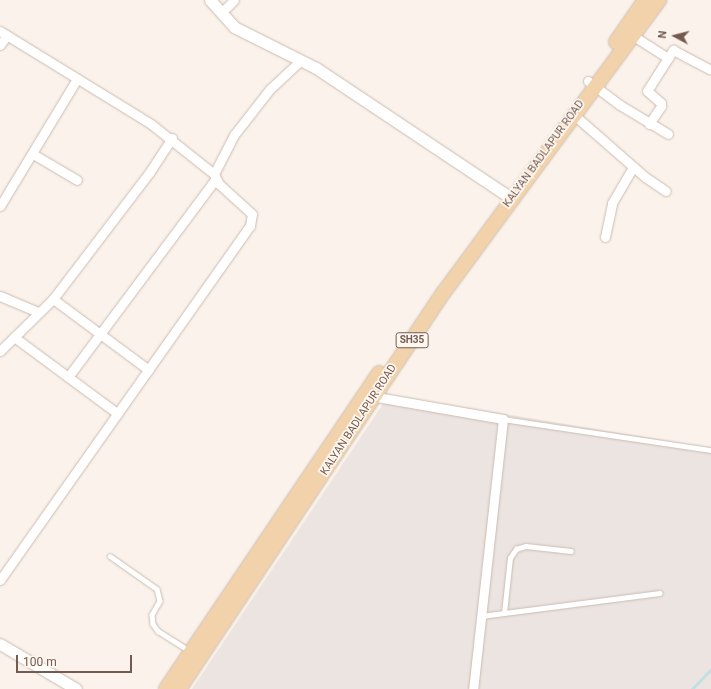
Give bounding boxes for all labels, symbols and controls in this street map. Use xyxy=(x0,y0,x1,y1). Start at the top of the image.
north arrow xyxy=(655,16,695,56)
text: N xyxy=(656,30,670,39)
street label: KALYAN BADLAPUR ROAD xyxy=(501,98,587,210)
road number: SH35 xyxy=(395,332,429,348)
street label: KALYAN BADLAPUR ROAD xyxy=(318,362,400,478)
scale bar xyxy=(18,647,134,673)
text: 100 m xyxy=(23,655,57,669)

